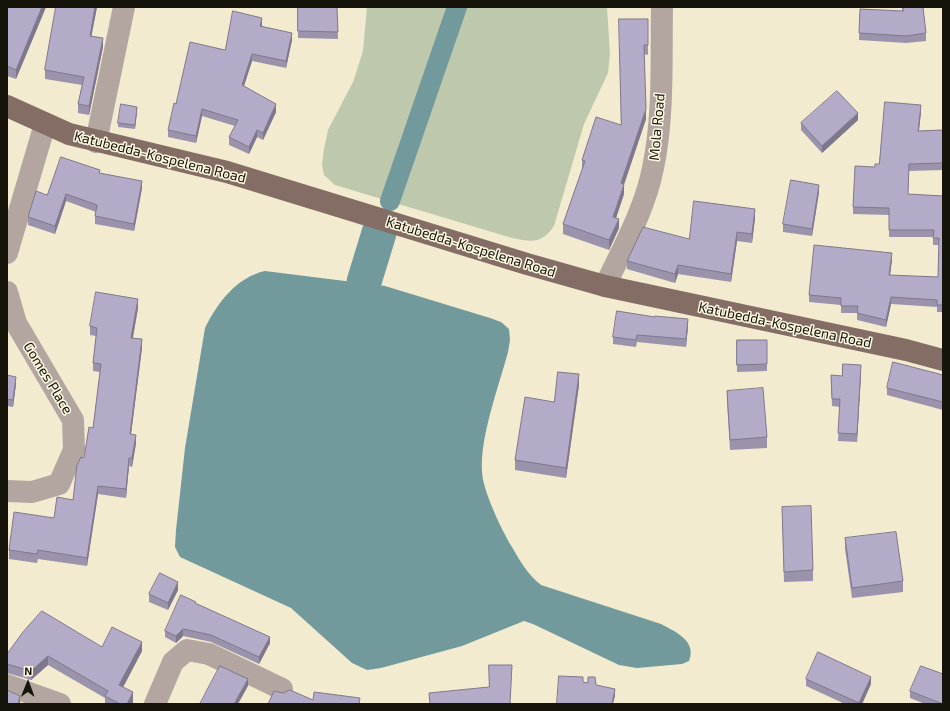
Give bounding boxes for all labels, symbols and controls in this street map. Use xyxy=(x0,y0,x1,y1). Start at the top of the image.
street label: Mola Road xyxy=(646,93,668,161)
street label: Katubedda-Kospelena Road xyxy=(72,128,248,186)
street label: Katubedda-Kospelena Road xyxy=(384,213,558,281)
street label: Katubedda-Kospelena Road xyxy=(697,298,873,352)
street label: Gomes Place xyxy=(20,339,76,417)
north arrow xyxy=(8,663,48,703)
text: N xyxy=(24,664,32,677)

